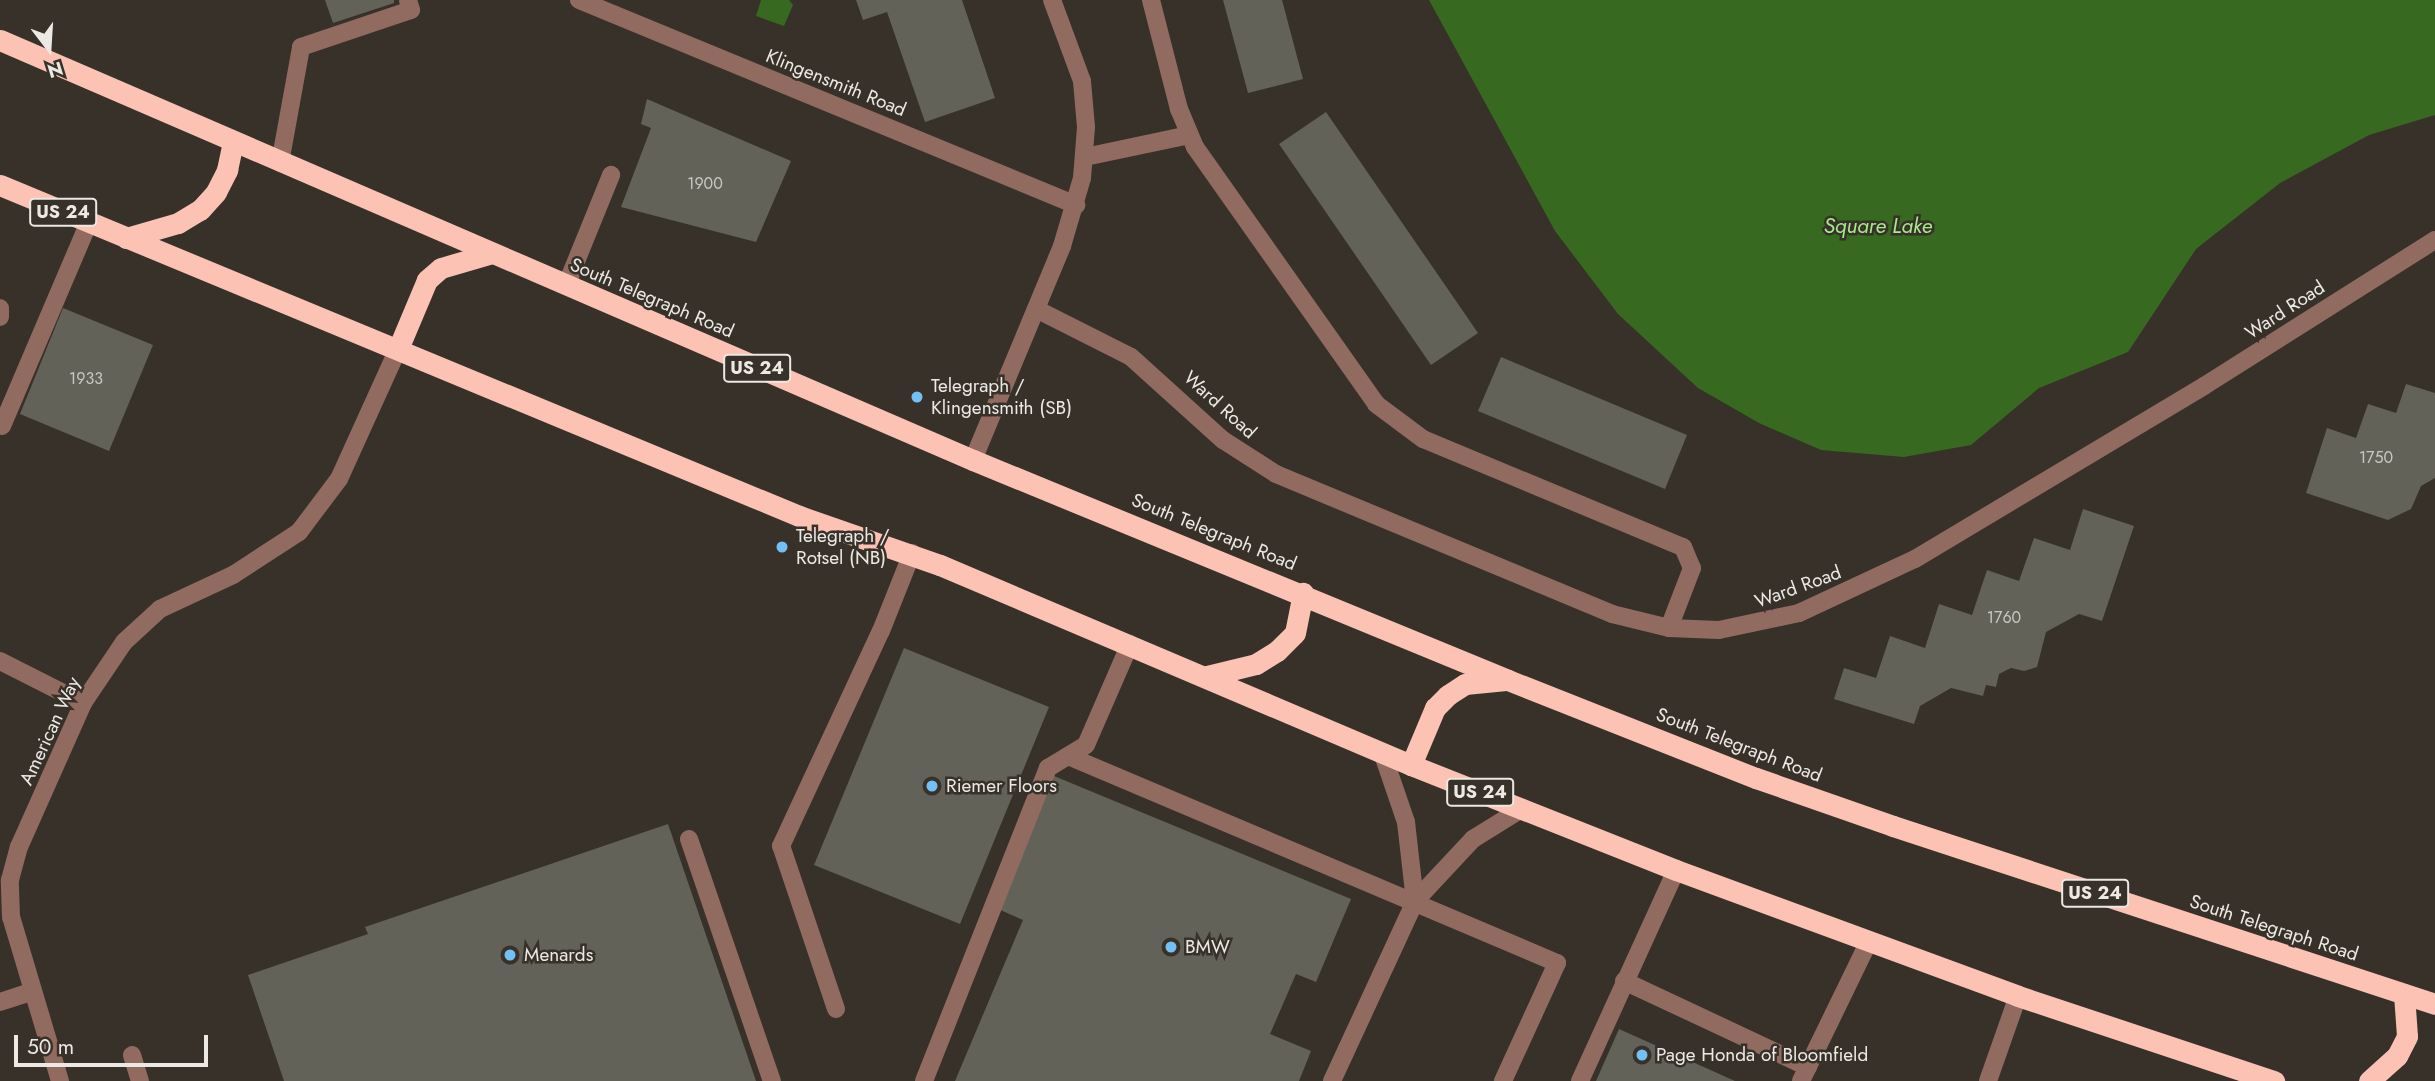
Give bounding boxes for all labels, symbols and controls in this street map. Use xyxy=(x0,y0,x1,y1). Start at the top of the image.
north arrow xyxy=(14,14,84,84)
street label: Klingensmith Road xyxy=(763,44,909,122)
text: N xyxy=(44,54,66,85)
house number: 1900 xyxy=(687,174,723,194)
road number: US 24 xyxy=(28,197,98,226)
water label: Square Lake xyxy=(1824,213,1932,239)
street label: South Telegraph Road xyxy=(567,253,737,343)
street label: Ward Road xyxy=(2241,276,2329,344)
road number: US 24 xyxy=(722,354,792,382)
street label: Ward Road xyxy=(1179,366,1261,444)
house number: 1933 xyxy=(69,369,103,389)
place label: Telegraph / Klingensmith (SB) xyxy=(931,375,1072,419)
marker: Telegraph / Klingensmith (SB) xyxy=(909,389,925,405)
house number: 1750 xyxy=(2359,448,2393,468)
street label: South Telegraph Road xyxy=(1128,488,1300,576)
place label: Telegraph / Rotsel (NB) xyxy=(796,525,890,569)
marker: Telegraph / Rotsel (NB) xyxy=(774,539,790,555)
street label: Ward Road xyxy=(1752,561,1844,613)
house number: 1760 xyxy=(1987,608,2021,628)
street label: American Way xyxy=(15,673,85,789)
street label: South Telegraph Road xyxy=(1653,703,1825,787)
place label: Riemer Floors xyxy=(946,775,1057,797)
marker: Riemer Floors xyxy=(924,778,940,794)
road number: US 24 xyxy=(1445,778,1515,806)
road number: US 24 xyxy=(2060,878,2130,908)
street label: South Telegraph Road xyxy=(2187,890,2361,966)
place label: BMW xyxy=(1185,936,1230,958)
marker: BMW xyxy=(1163,939,1179,955)
place label: Menards xyxy=(524,944,593,966)
marker: Menards xyxy=(502,947,518,963)
scale bar xyxy=(18,1021,212,1066)
text: 50 m xyxy=(27,1032,74,1062)
place label: Page Honda of Bloomfield xyxy=(1656,1044,1868,1066)
marker: Page Honda of Bloomfield xyxy=(1634,1047,1650,1063)

